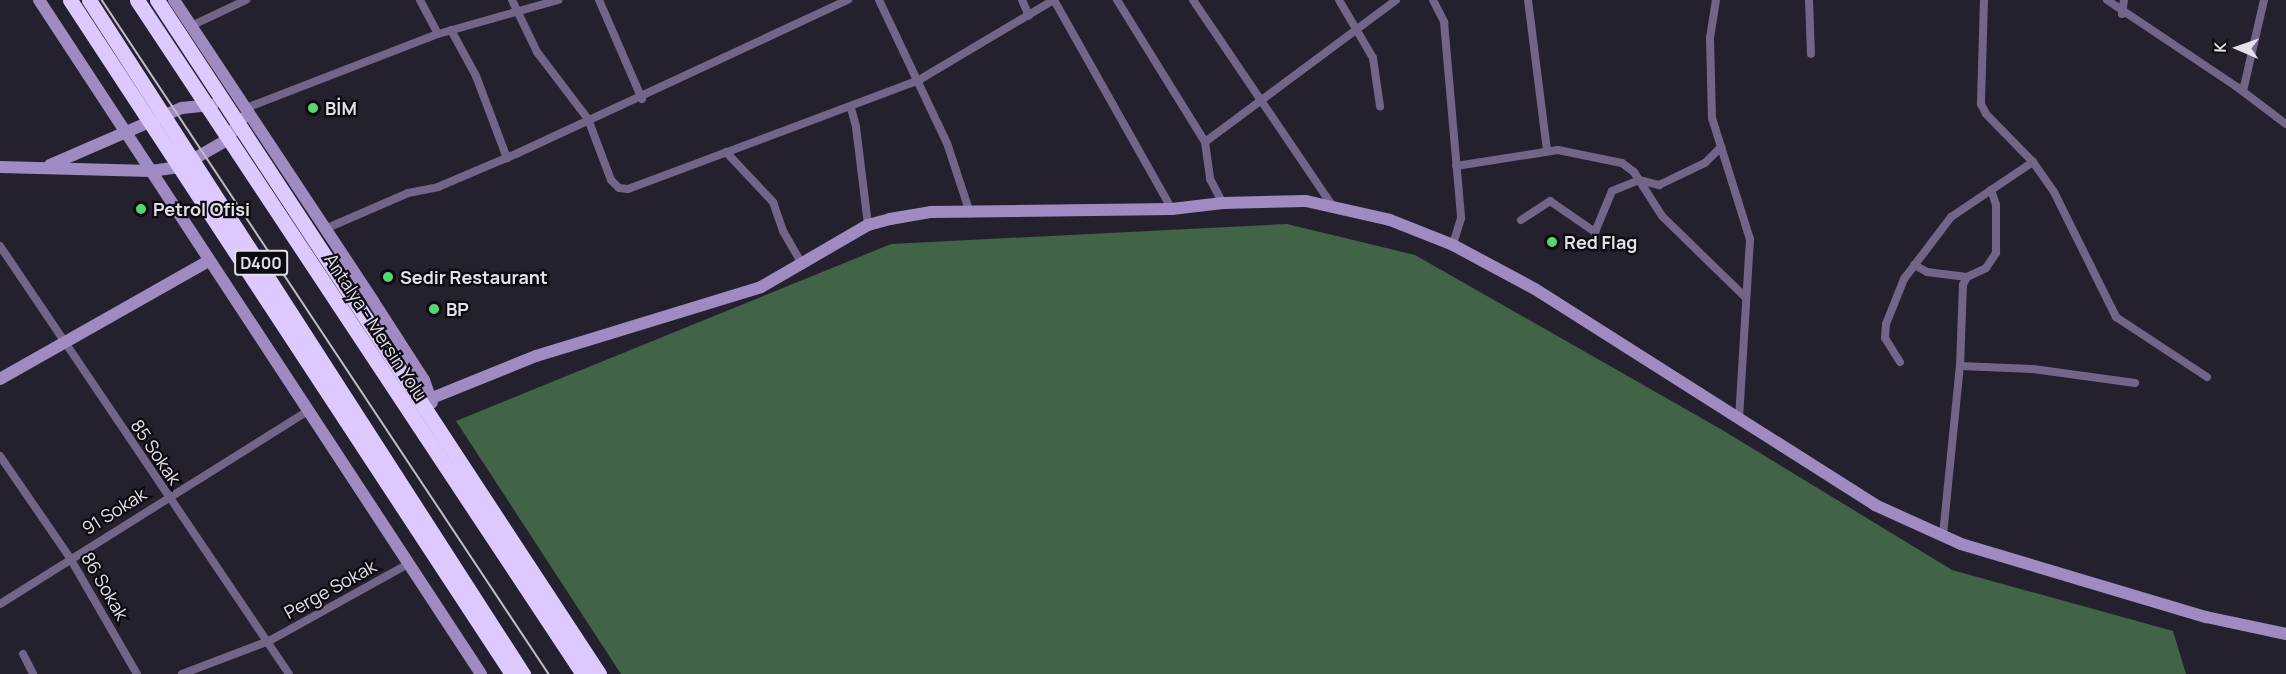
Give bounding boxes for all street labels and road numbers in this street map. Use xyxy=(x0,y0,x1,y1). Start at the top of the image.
street label: Antalya - Mersin Yolu xyxy=(320,249,432,405)
road number: D400 xyxy=(234,250,288,276)
street label: 85 Sokak xyxy=(126,415,186,489)
street label: 91 Sokak xyxy=(78,483,150,539)
street label: 86 Sokak xyxy=(77,548,133,624)
street label: Perge Sokak xyxy=(280,555,380,623)

